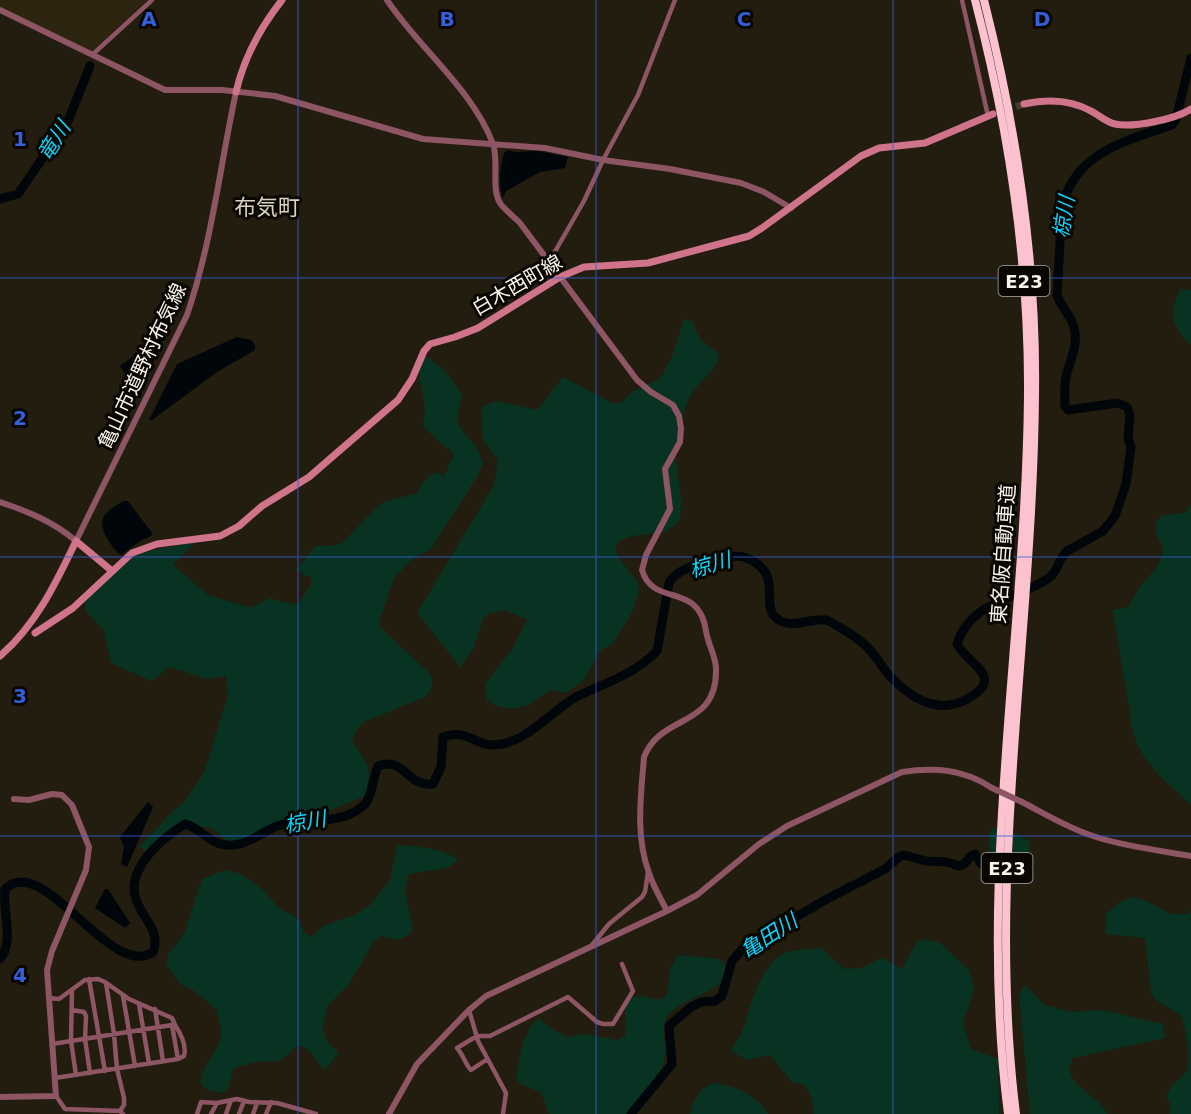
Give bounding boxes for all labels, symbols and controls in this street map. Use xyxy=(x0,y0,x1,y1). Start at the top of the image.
text: A xyxy=(141,7,157,31)
text: B xyxy=(439,7,455,31)
text: C xyxy=(737,7,751,31)
text: D xyxy=(1034,7,1050,31)
water label: 竜川 xyxy=(32,115,77,165)
text: 1 xyxy=(13,127,27,151)
water label: 椋川 xyxy=(1049,192,1079,240)
district label: 布気町 xyxy=(234,195,300,220)
street label: 白木西町線 xyxy=(468,250,566,320)
road number: E23 xyxy=(998,266,1050,296)
street label: 亀山市道野村布気線 xyxy=(93,279,191,453)
text: 2 xyxy=(13,406,27,430)
street label: 東名阪自動車道 xyxy=(986,483,1020,625)
water label: 椋川 xyxy=(687,547,735,582)
text: 3 xyxy=(13,684,27,708)
water label: 椋川 xyxy=(282,806,330,837)
road number: E23 xyxy=(982,853,1032,883)
water label: 亀田川 xyxy=(736,908,804,963)
text: 4 xyxy=(13,963,27,987)

